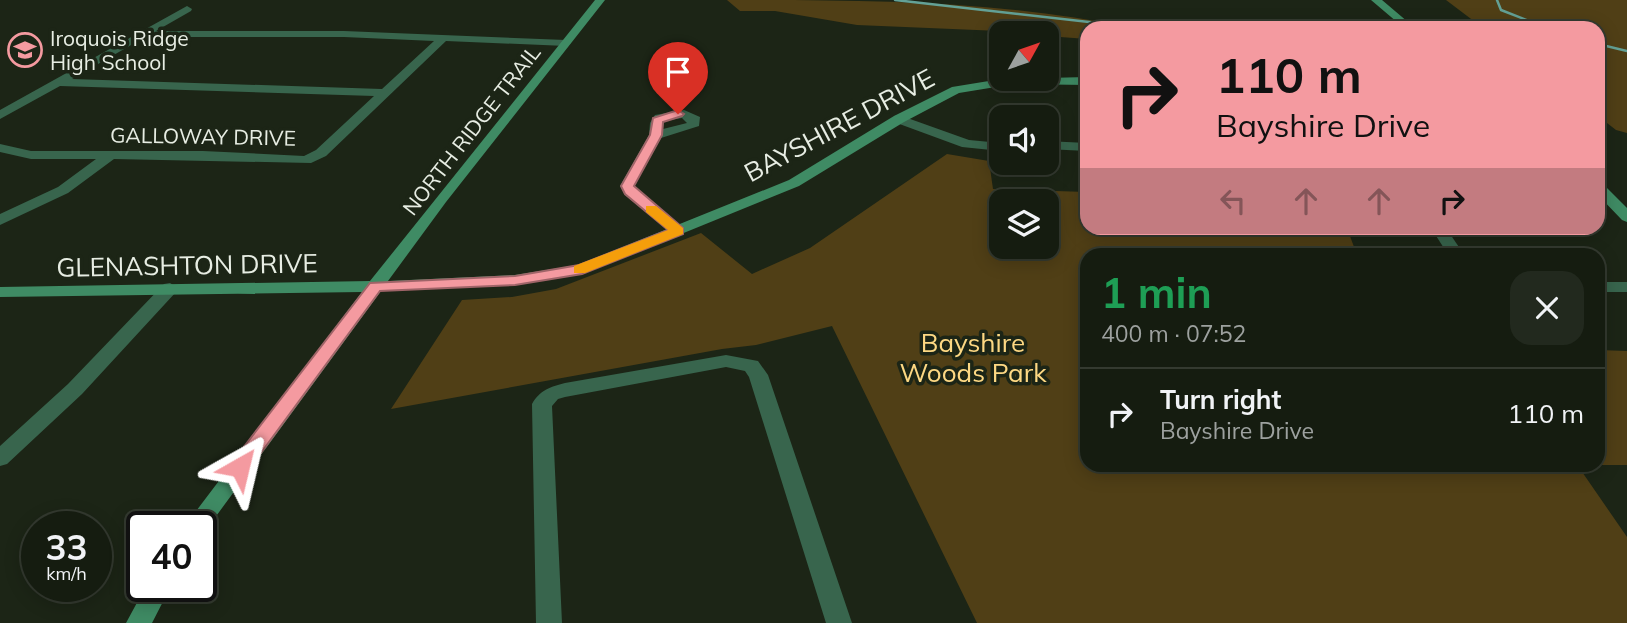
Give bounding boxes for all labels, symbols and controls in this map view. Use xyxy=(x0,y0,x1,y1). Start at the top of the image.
north arrow xyxy=(989,21,1059,91)
map controls xyxy=(989,21,1059,259)
place label: Iroquois Ridge High School xyxy=(50,25,189,75)
school or university icon: Iroquois Ridge High School xyxy=(6,31,44,69)
street label: NORTH RIDGE TRAIL xyxy=(397,39,546,220)
pin xyxy=(648,42,708,114)
text: 110 m xyxy=(1216,44,1362,105)
icon: right xyxy=(1101,49,1192,140)
icon: arrive xyxy=(659,53,697,91)
street label: BAYSHIRE DRIVE xyxy=(738,61,940,189)
button: sound xyxy=(989,105,1059,175)
text: Bayshire Drive xyxy=(1216,105,1430,145)
street label: GALLOWAY DRIVE xyxy=(110,121,296,151)
icon: left xyxy=(1214,182,1252,220)
icon: ahead xyxy=(1287,182,1325,220)
icon: ahead xyxy=(1360,182,1398,220)
icon: right xyxy=(1433,182,1471,220)
button: layers xyxy=(989,189,1059,259)
street label: GLENASHTON DRIVE xyxy=(56,246,318,284)
text: 1 min xyxy=(1101,266,1212,319)
button: close xyxy=(1510,271,1584,345)
text: 400 m · 07:52 xyxy=(1101,319,1246,348)
park label: Bayshire Woods Park xyxy=(899,326,1047,389)
text: Turn right xyxy=(1160,383,1281,416)
icon: right xyxy=(1101,395,1139,433)
text: 110 m xyxy=(1508,397,1584,430)
text: Bayshire Drive xyxy=(1160,416,1314,445)
position arrow xyxy=(203,430,277,504)
speed limit sign: 40 xyxy=(126,511,217,602)
text: 33 xyxy=(45,525,88,569)
text: km/h xyxy=(46,562,87,585)

